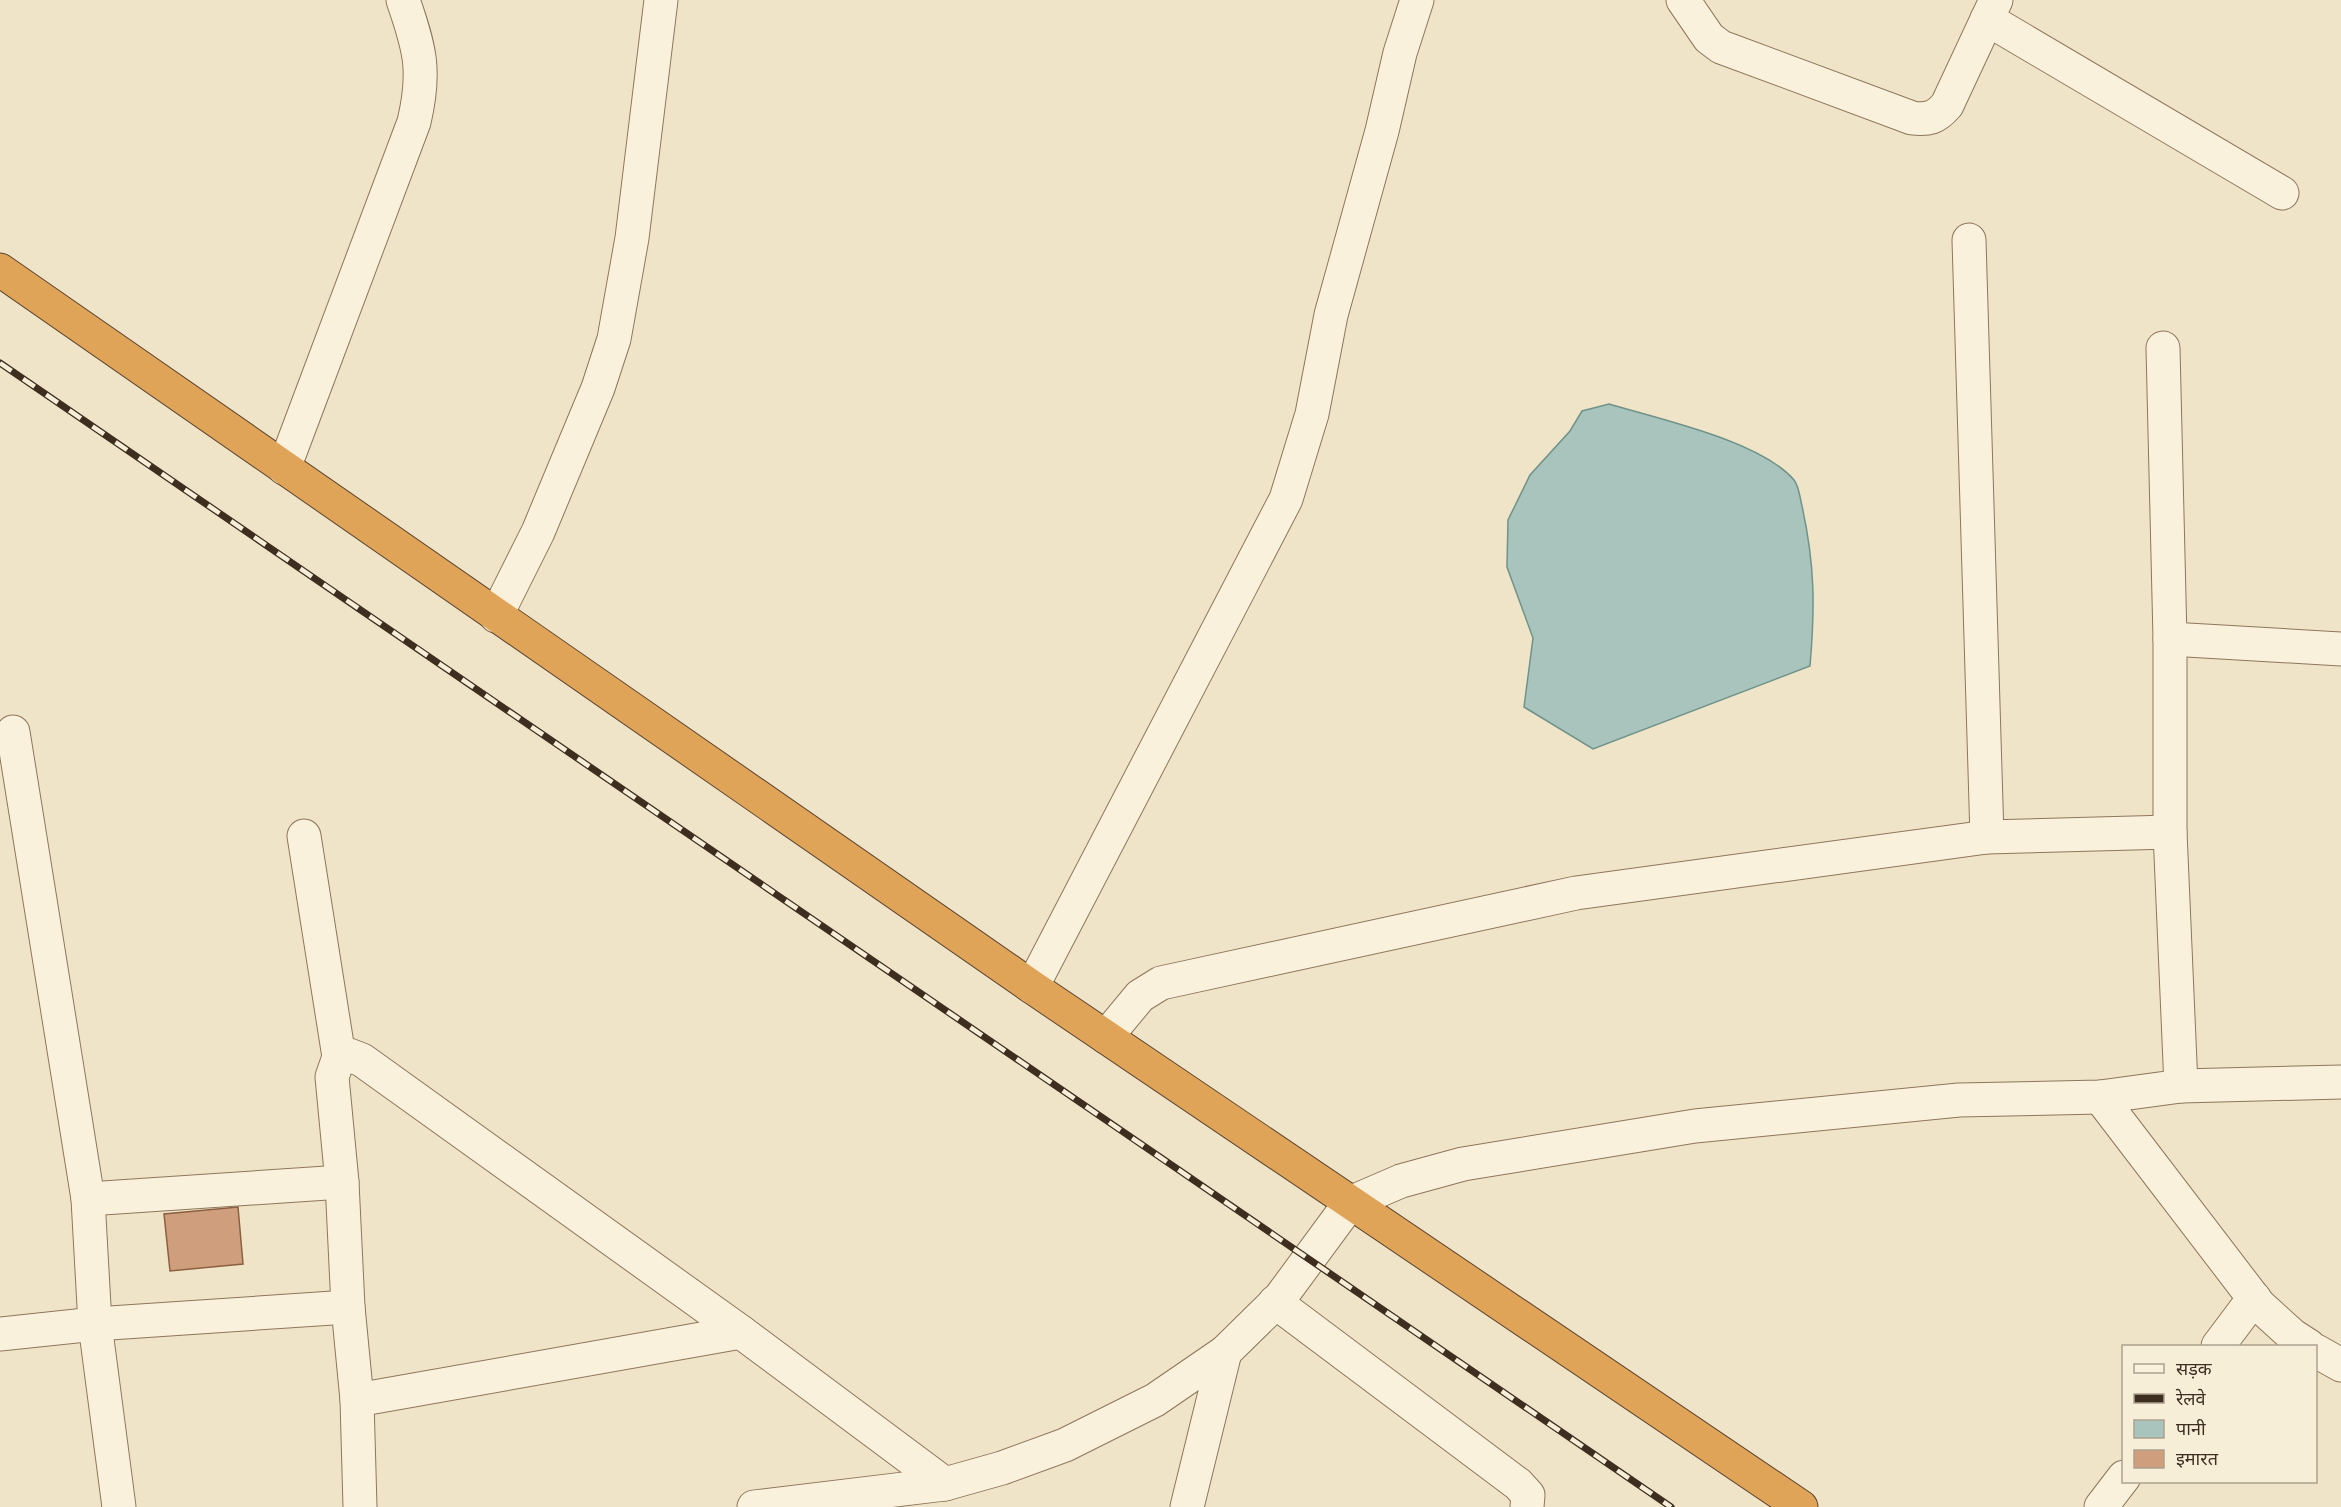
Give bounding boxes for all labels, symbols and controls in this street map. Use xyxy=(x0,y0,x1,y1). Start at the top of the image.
legend xyxy=(2122,1345,2317,1483)
text: सड़क xyxy=(2176,1359,2213,1382)
text: रेलवे xyxy=(2175,1388,2207,1412)
text: पानी xyxy=(2176,1419,2206,1442)
text: इमारत xyxy=(2176,1449,2219,1472)

